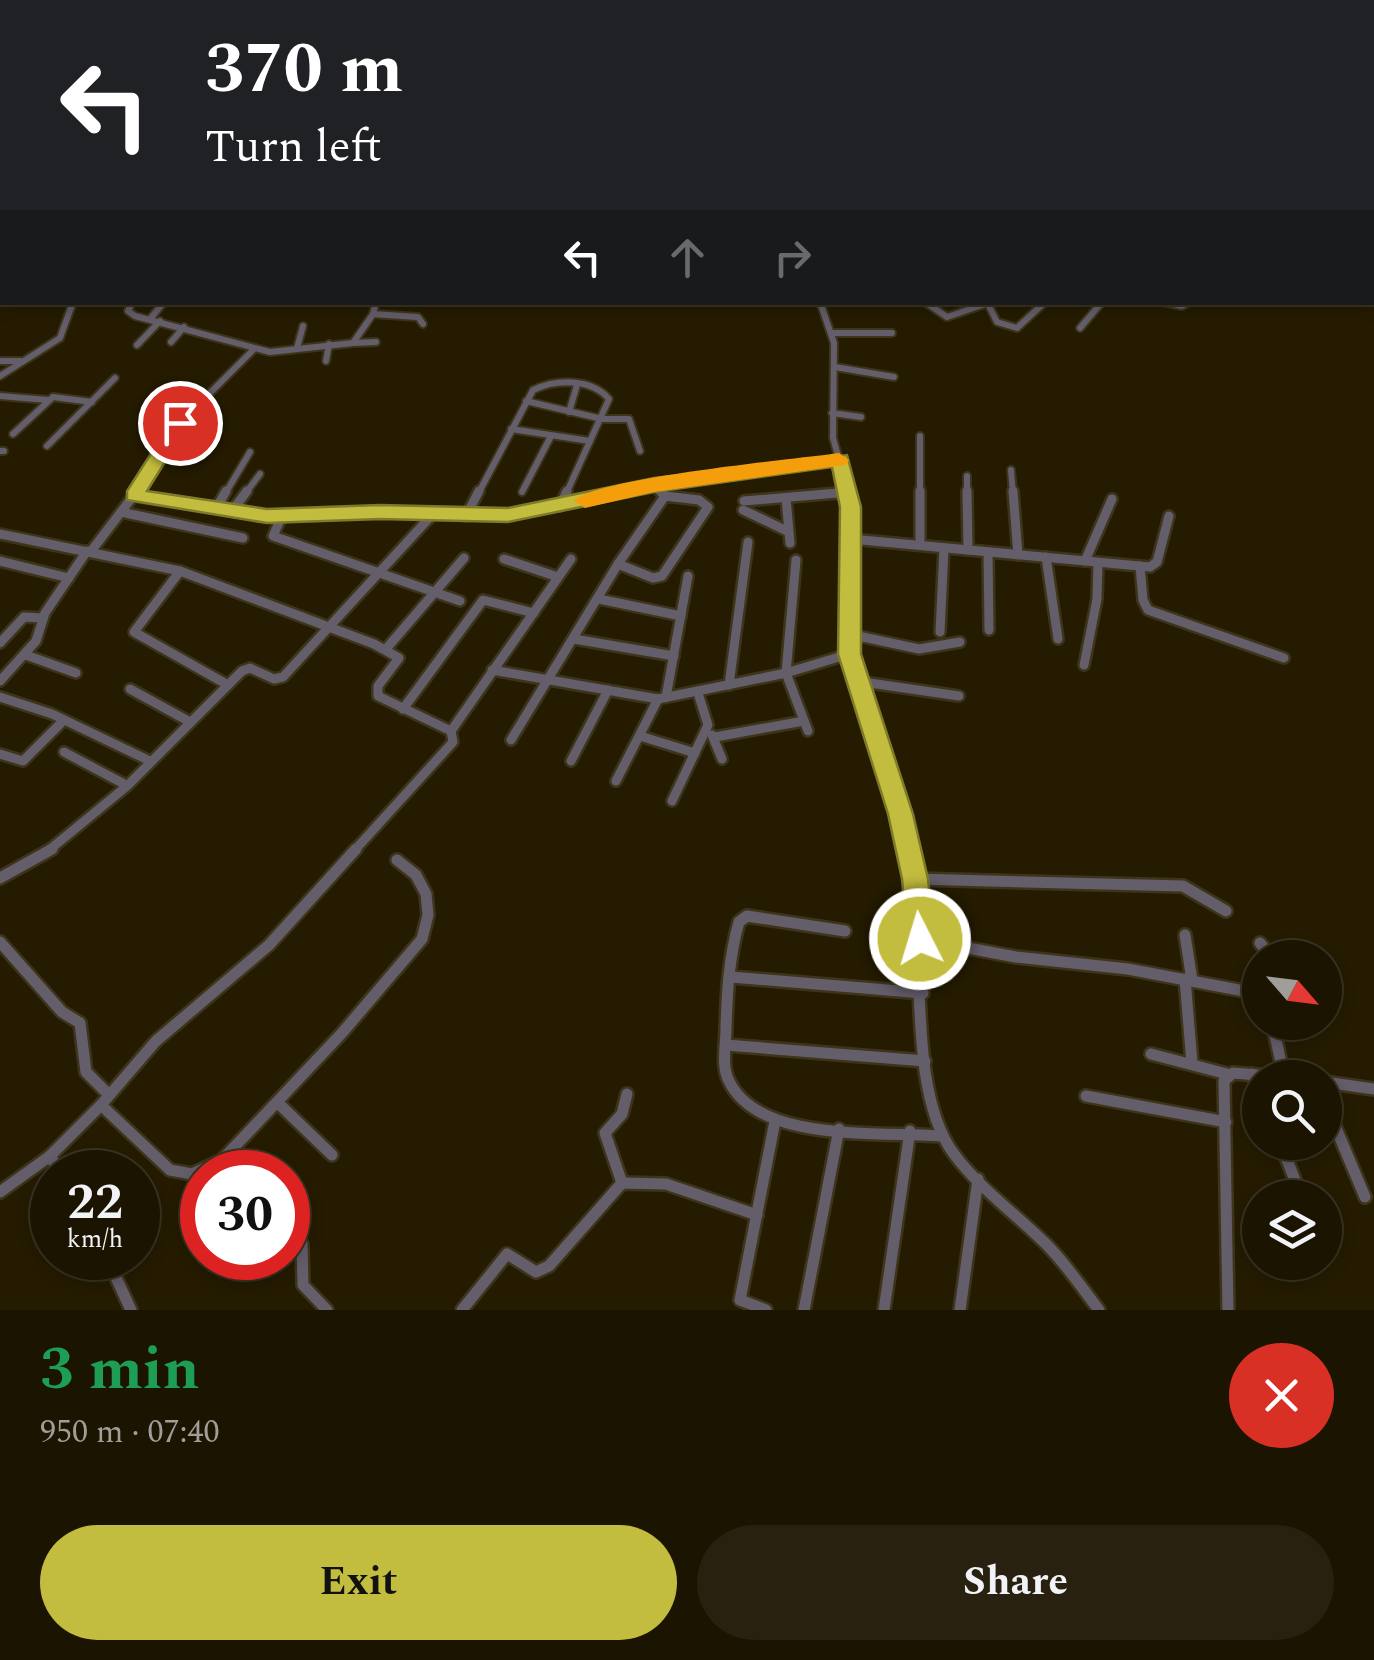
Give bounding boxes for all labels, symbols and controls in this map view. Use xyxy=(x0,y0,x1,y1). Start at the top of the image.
text: 370 m xyxy=(205,17,403,123)
icon: left xyxy=(40,40,170,170)
text: Turn left xyxy=(205,113,382,182)
icon: left xyxy=(555,230,610,285)
icon: ahead xyxy=(660,230,715,285)
icon: right xyxy=(765,230,820,285)
pin xyxy=(138,381,223,466)
icon: arrive xyxy=(153,396,208,451)
position arrow xyxy=(868,887,972,991)
north arrow xyxy=(1242,940,1342,1040)
map controls xyxy=(1242,940,1342,1280)
button: search xyxy=(1242,1060,1342,1160)
speed limit sign: 30 xyxy=(180,1150,310,1280)
text: 22 xyxy=(67,1165,123,1241)
button: layers xyxy=(1242,1180,1342,1280)
text: km/h xyxy=(67,1221,123,1259)
text: 3 min xyxy=(40,1324,200,1416)
button: close xyxy=(1229,1343,1334,1448)
text: 950 m · 07:40 xyxy=(40,1408,220,1457)
button: Exit xyxy=(40,1525,677,1640)
button: Share xyxy=(697,1525,1334,1640)

